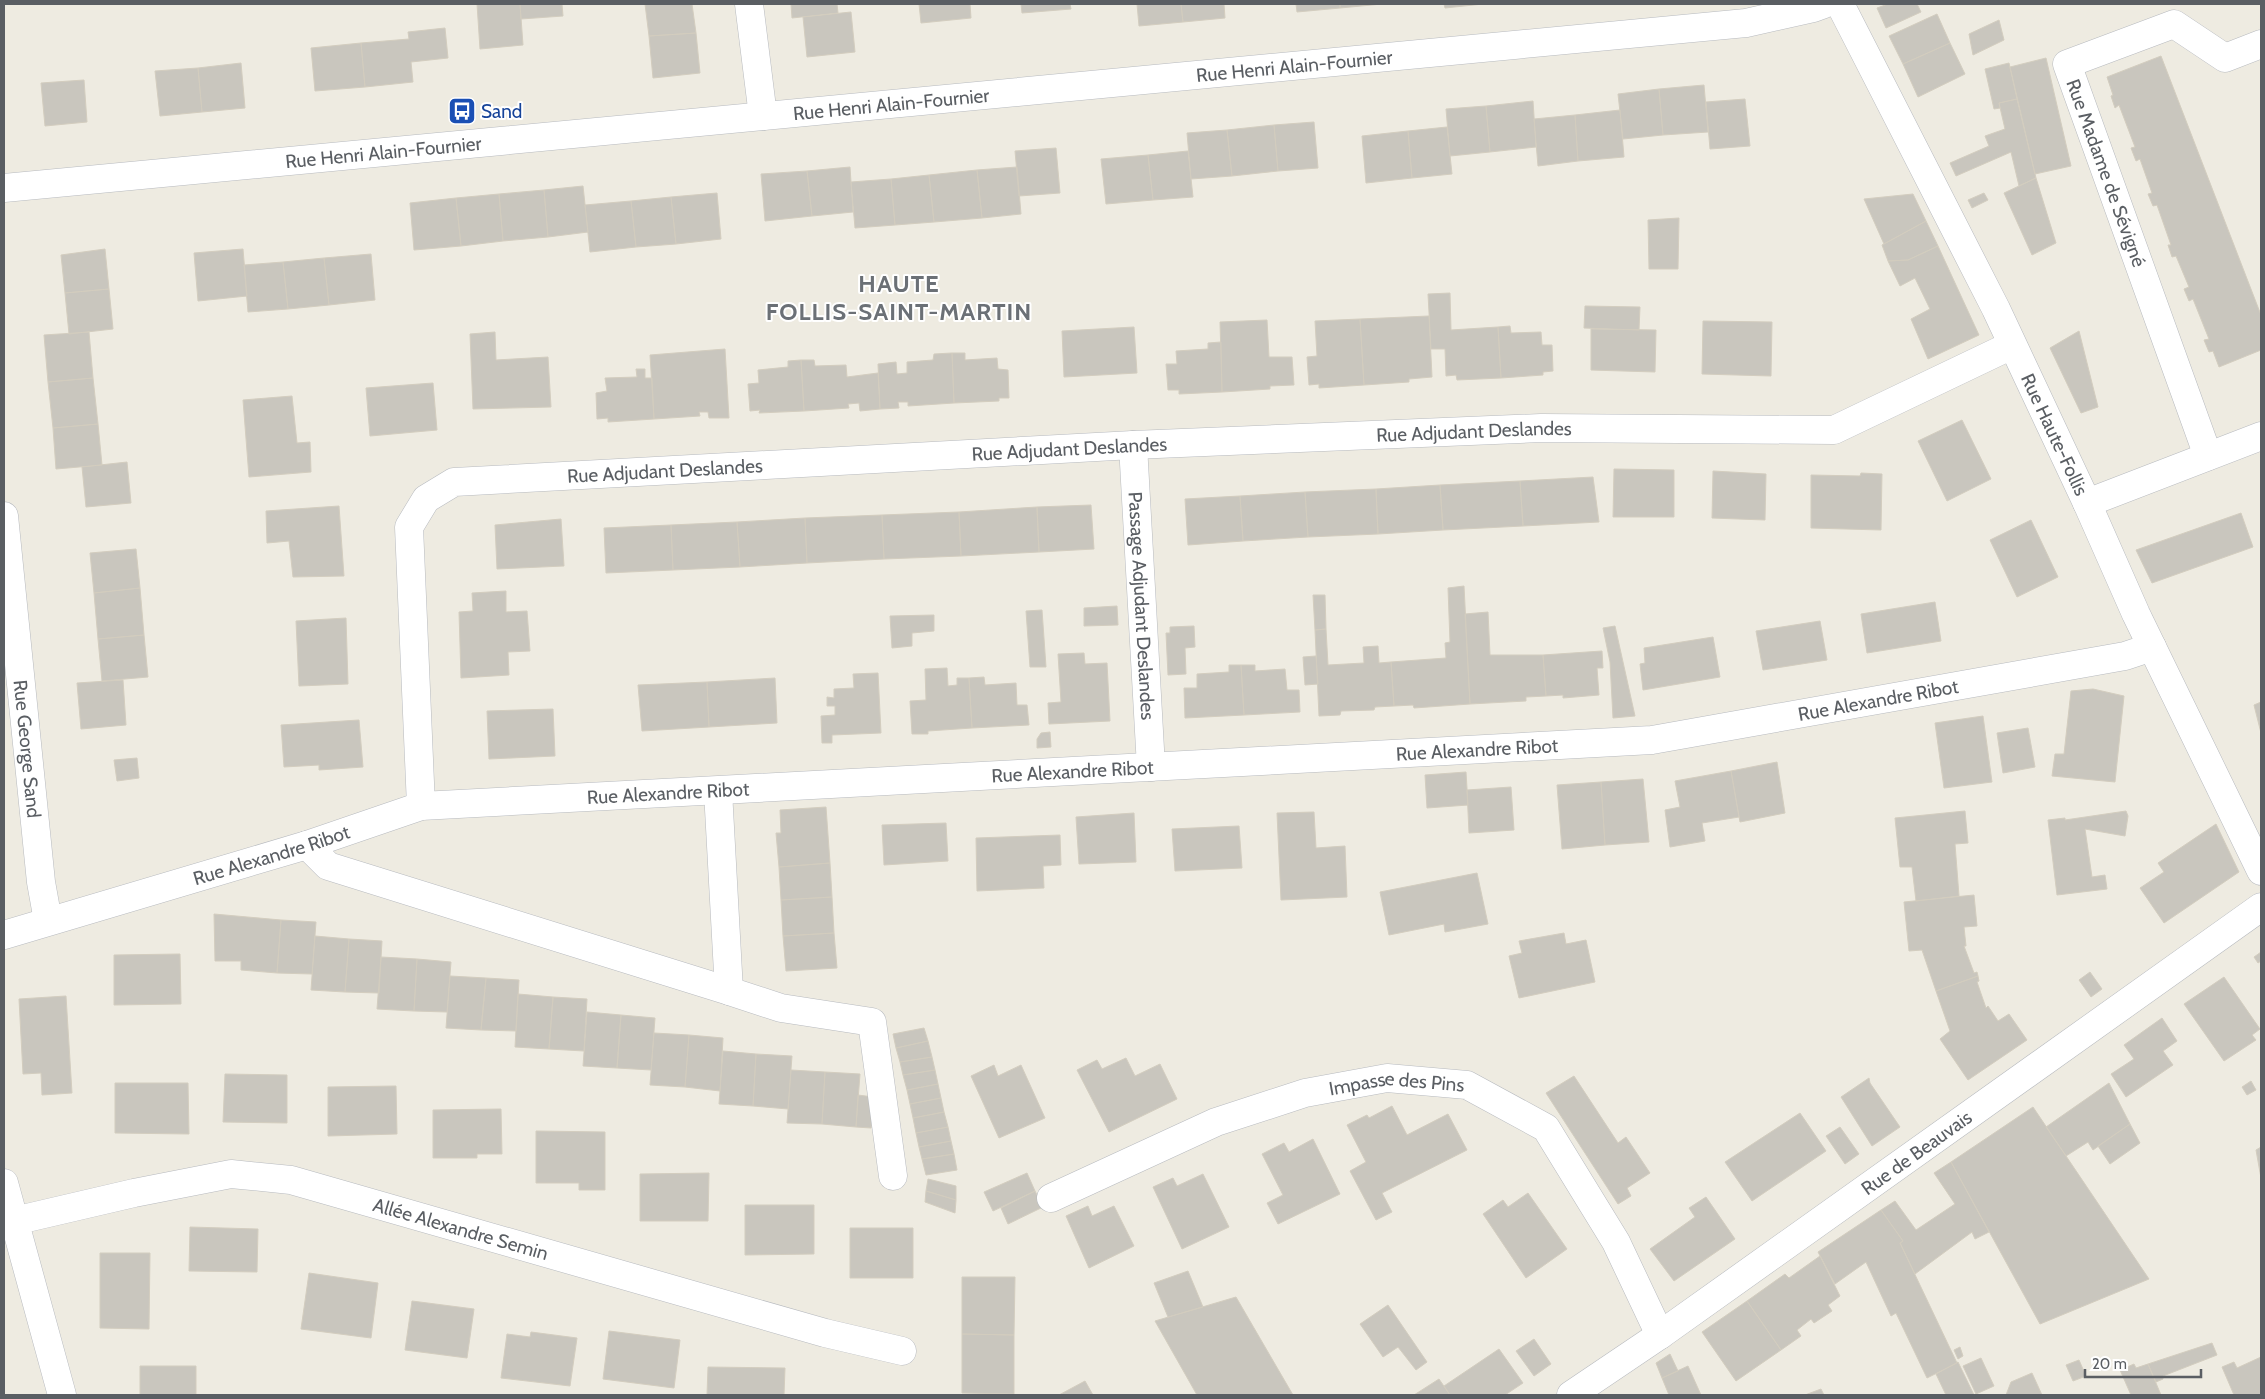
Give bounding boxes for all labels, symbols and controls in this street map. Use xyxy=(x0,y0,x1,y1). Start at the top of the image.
street label: Rue Henri Alain-Fournier xyxy=(1195,45,1393,87)
street label: Rue Madame de Sévigné xyxy=(2061,76,2151,270)
street label: Rue Henri Alain-Fournier xyxy=(792,83,990,125)
bus stop icon: Sand xyxy=(447,96,477,126)
place label: Sand xyxy=(481,100,522,123)
street label: Rue Henri Alain-Fournier xyxy=(284,131,482,173)
district label: HAUTE FOLLIS-SAINT-MARTIN xyxy=(766,269,1032,326)
street label: Rue Haute-Follis xyxy=(2016,370,2093,499)
street label: Rue Adjudant Deslandes xyxy=(1376,416,1572,446)
street label: Rue Adjudant Deslandes xyxy=(971,432,1168,465)
street label: Rue Adjudant Deslandes xyxy=(567,454,763,487)
street label: Passage Adjudant Deslandes xyxy=(1124,491,1160,721)
street label: Rue Alexandre Ribot xyxy=(1796,674,1961,725)
street label: Rue George Sand xyxy=(9,679,46,819)
street label: Rue Alexandre Ribot xyxy=(1395,734,1559,765)
street label: Rue Alexandre Ribot xyxy=(991,755,1155,787)
street label: Rue Alexandre Ribot xyxy=(586,777,750,809)
street label: Rue Alexandre Ribot xyxy=(190,820,353,890)
street label: Impasse des Pins xyxy=(1327,1066,1465,1100)
street label: Rue de Beauvais xyxy=(1857,1105,1976,1200)
street label: Allée Alexandre Semin xyxy=(371,1193,551,1265)
scale bar xyxy=(2085,1346,2201,1378)
text: 20 m xyxy=(2092,1355,2127,1373)

